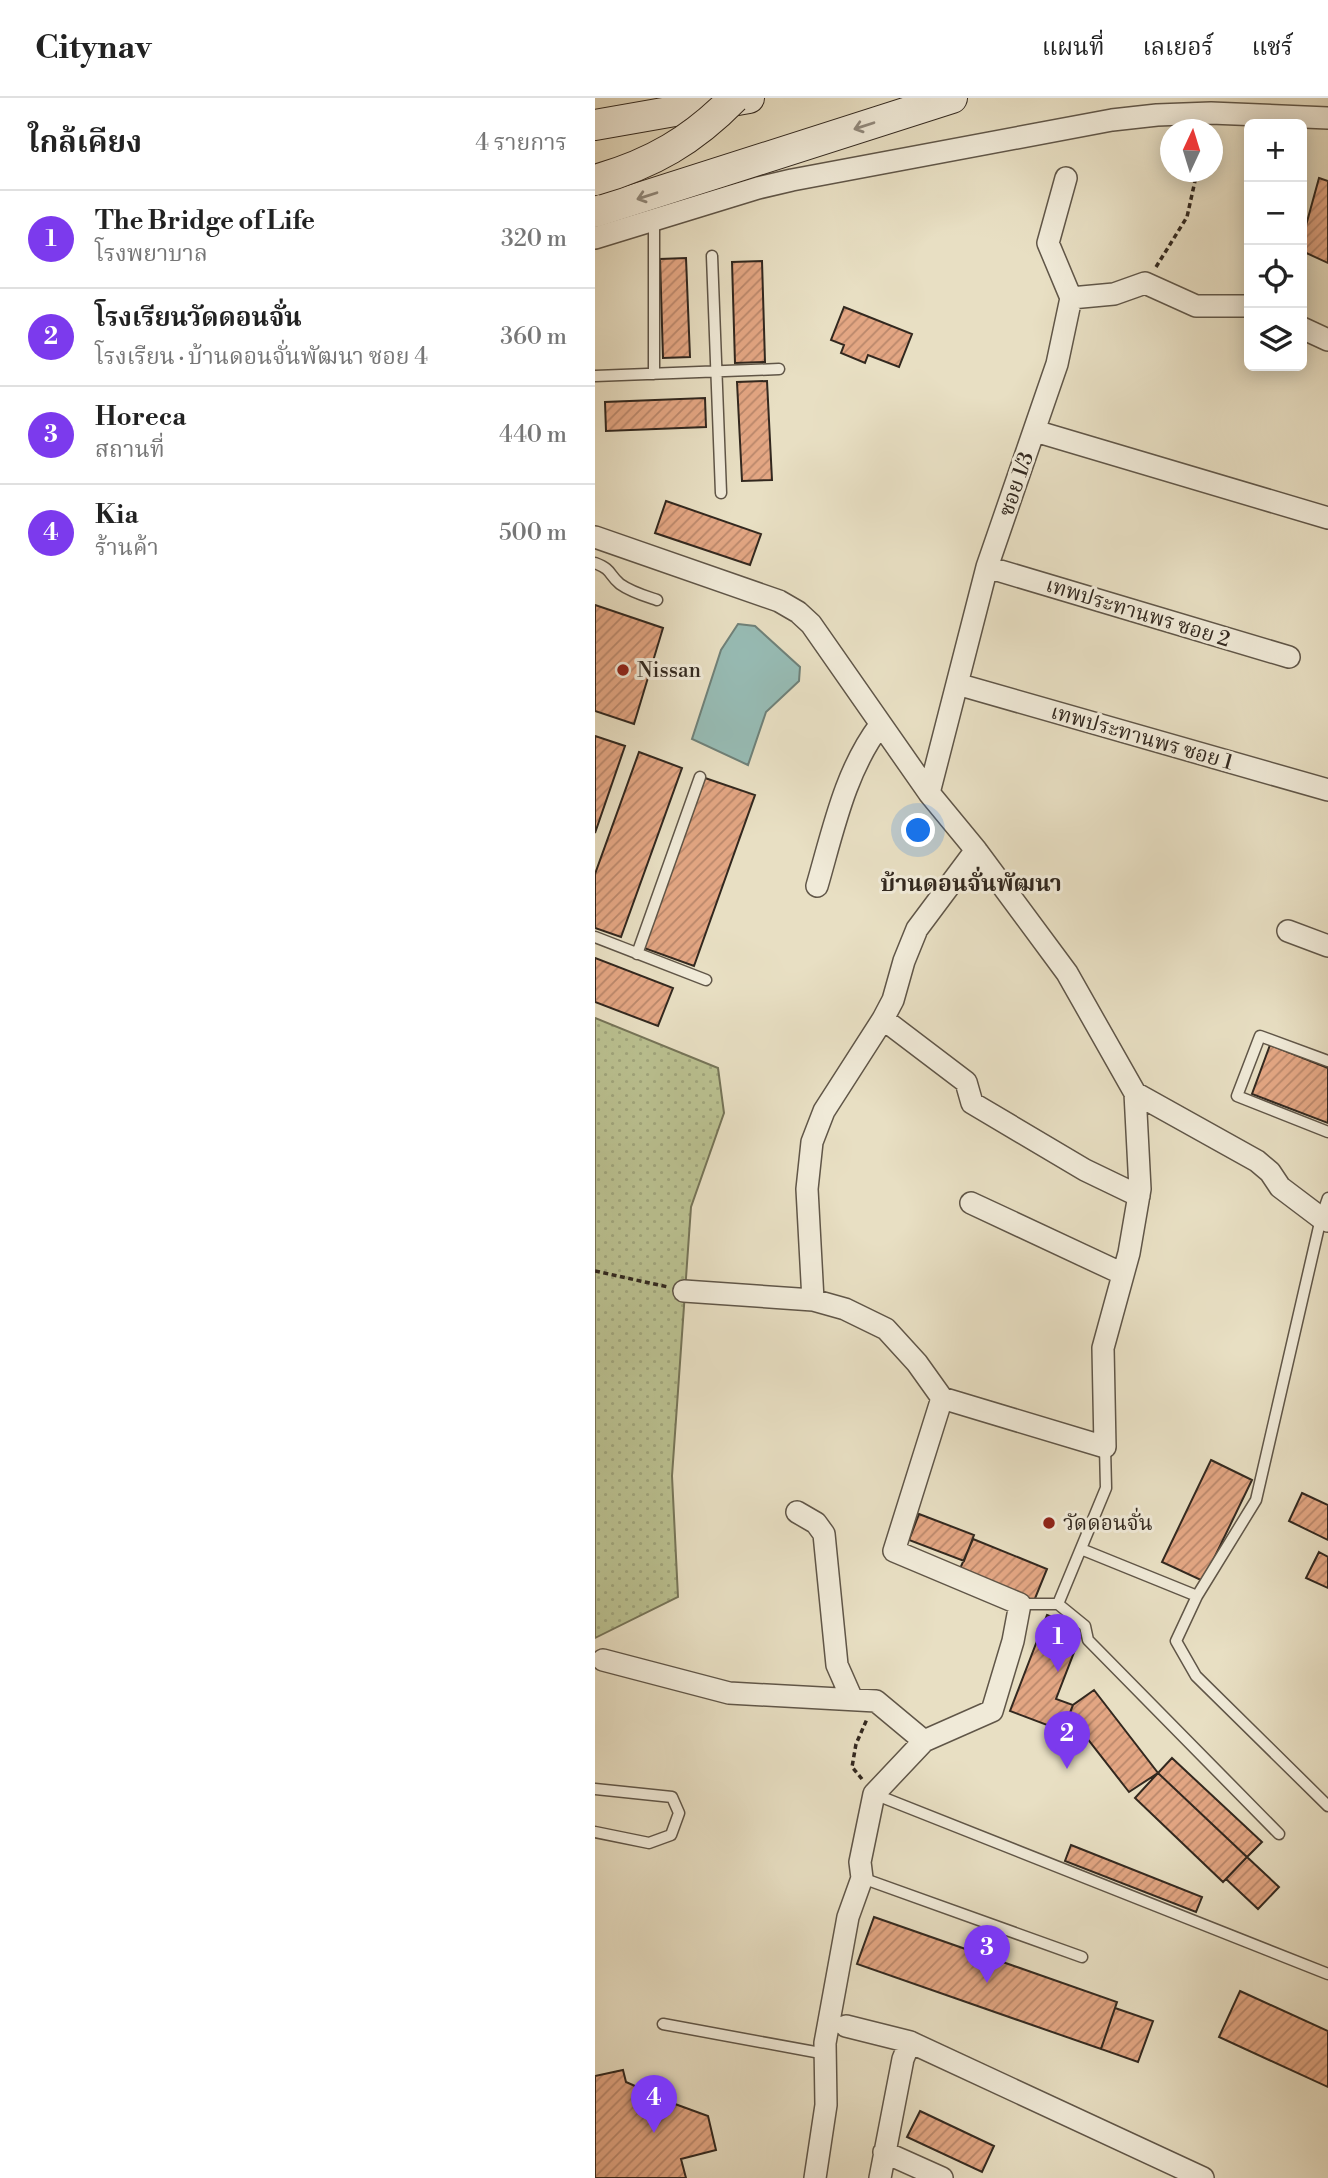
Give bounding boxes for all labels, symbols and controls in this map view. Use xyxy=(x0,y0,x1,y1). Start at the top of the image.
text: Citynav xyxy=(35,28,152,69)
text: แผนที่ xyxy=(1042,33,1105,63)
text: เลเยอร์ xyxy=(1143,33,1214,63)
text: แชร์ xyxy=(1252,33,1293,63)
north arrow xyxy=(1160,119,1223,182)
map controls xyxy=(1244,119,1307,371)
button: + xyxy=(1244,119,1307,182)
one-way arrow xyxy=(853,121,875,133)
text: ใกล้เคียง xyxy=(28,124,142,162)
text: 4 รายการ xyxy=(475,129,567,157)
button: − xyxy=(1244,182,1307,245)
one-way arrow xyxy=(636,190,658,203)
text: The Bridge of Life xyxy=(95,205,315,237)
text: 1 xyxy=(45,225,57,253)
text: 320 m xyxy=(501,225,567,253)
text: โรงพยาบาล xyxy=(95,240,208,268)
button: locate xyxy=(1244,245,1307,308)
text: โรงเรียนวัดดอนจั่น xyxy=(95,302,302,334)
button: layers xyxy=(1244,308,1307,371)
text: 2 xyxy=(44,323,58,351)
text: 360 m xyxy=(500,323,567,351)
text: โรงเรียน · บ้านดอนจั่นพัฒนา ซอย 4 xyxy=(95,343,428,371)
text: Horeca xyxy=(95,401,186,433)
text: 3 xyxy=(44,421,58,449)
text: 440 m xyxy=(499,421,567,449)
text: สถานที่ xyxy=(95,436,165,464)
street label: ซอย 1/3 xyxy=(994,449,1040,520)
text: Kia xyxy=(95,499,138,531)
text: 4 xyxy=(43,519,59,547)
text: 500 m xyxy=(499,519,567,547)
text: ร้านค้า xyxy=(95,534,159,562)
street label: เทพประทานพร ซอย 2 xyxy=(1042,573,1233,653)
place label: Nissan xyxy=(637,658,702,684)
marker: Nissan xyxy=(615,662,631,678)
street label: เทพประทานพร ซอย 1 xyxy=(1048,699,1236,776)
your location xyxy=(901,813,935,847)
district label: บ้านดอนจั่นพัฒนา xyxy=(880,866,1062,898)
place label: วัดดอนจั่น xyxy=(1063,1507,1153,1537)
marker: วัดดอนจั่น xyxy=(1041,1515,1057,1531)
pin: 1 xyxy=(1035,1614,1081,1672)
pin: 2 xyxy=(1044,1711,1090,1769)
pin: 3 xyxy=(964,1925,1010,1983)
pin: 4 xyxy=(631,2075,677,2133)

